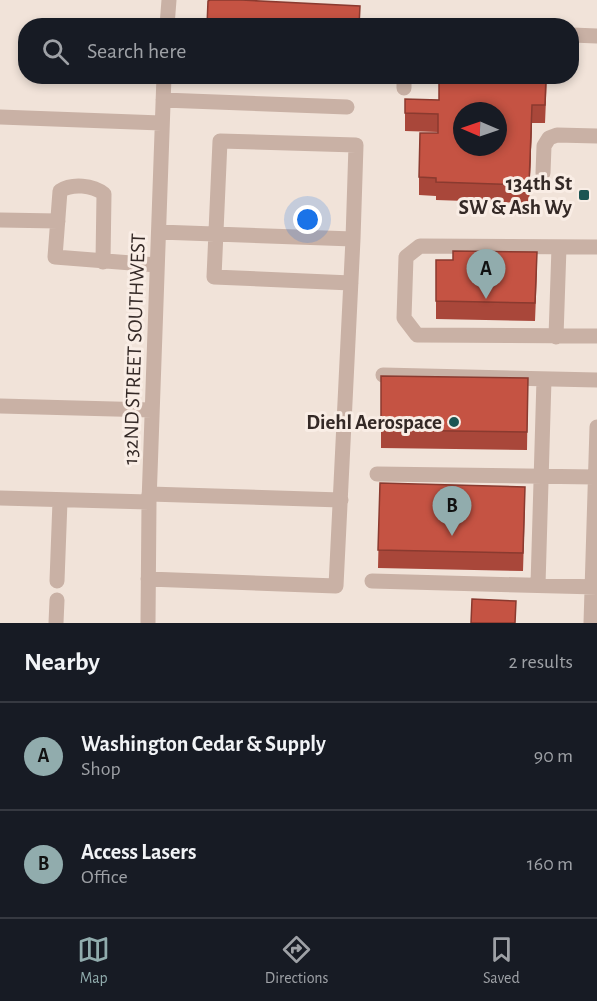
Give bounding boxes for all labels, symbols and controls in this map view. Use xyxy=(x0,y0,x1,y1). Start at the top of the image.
search box xyxy=(18,18,579,84)
icon: search xyxy=(39,35,72,68)
text: Search here xyxy=(87,40,186,62)
north arrow xyxy=(453,102,507,156)
place label: 134th St SW & Ash Wy xyxy=(458,173,573,218)
marker: 134th St SW & Ash Wy xyxy=(577,188,591,202)
your location xyxy=(293,205,322,234)
street label: 132ND STREET SOUTHWEST xyxy=(120,233,149,465)
pin: A xyxy=(466,250,506,299)
place label: Diehl Aerospace xyxy=(306,412,442,433)
marker: Diehl Aerospace xyxy=(447,415,461,429)
pin: B xyxy=(432,486,472,536)
text: Nearby xyxy=(24,649,100,675)
text: 2 results xyxy=(509,652,573,672)
text: Washington Cedar & Supply xyxy=(81,733,326,755)
text: A xyxy=(38,746,50,766)
text: 90 m xyxy=(534,746,573,766)
text: Shop xyxy=(81,759,121,779)
text: Access Lasers xyxy=(81,841,196,863)
text: B xyxy=(38,854,49,874)
text: 160 m xyxy=(527,854,573,874)
text: Office xyxy=(81,867,128,887)
tab: Map xyxy=(77,933,110,988)
tab: Directions xyxy=(265,933,329,988)
tab: Saved xyxy=(483,933,520,988)

